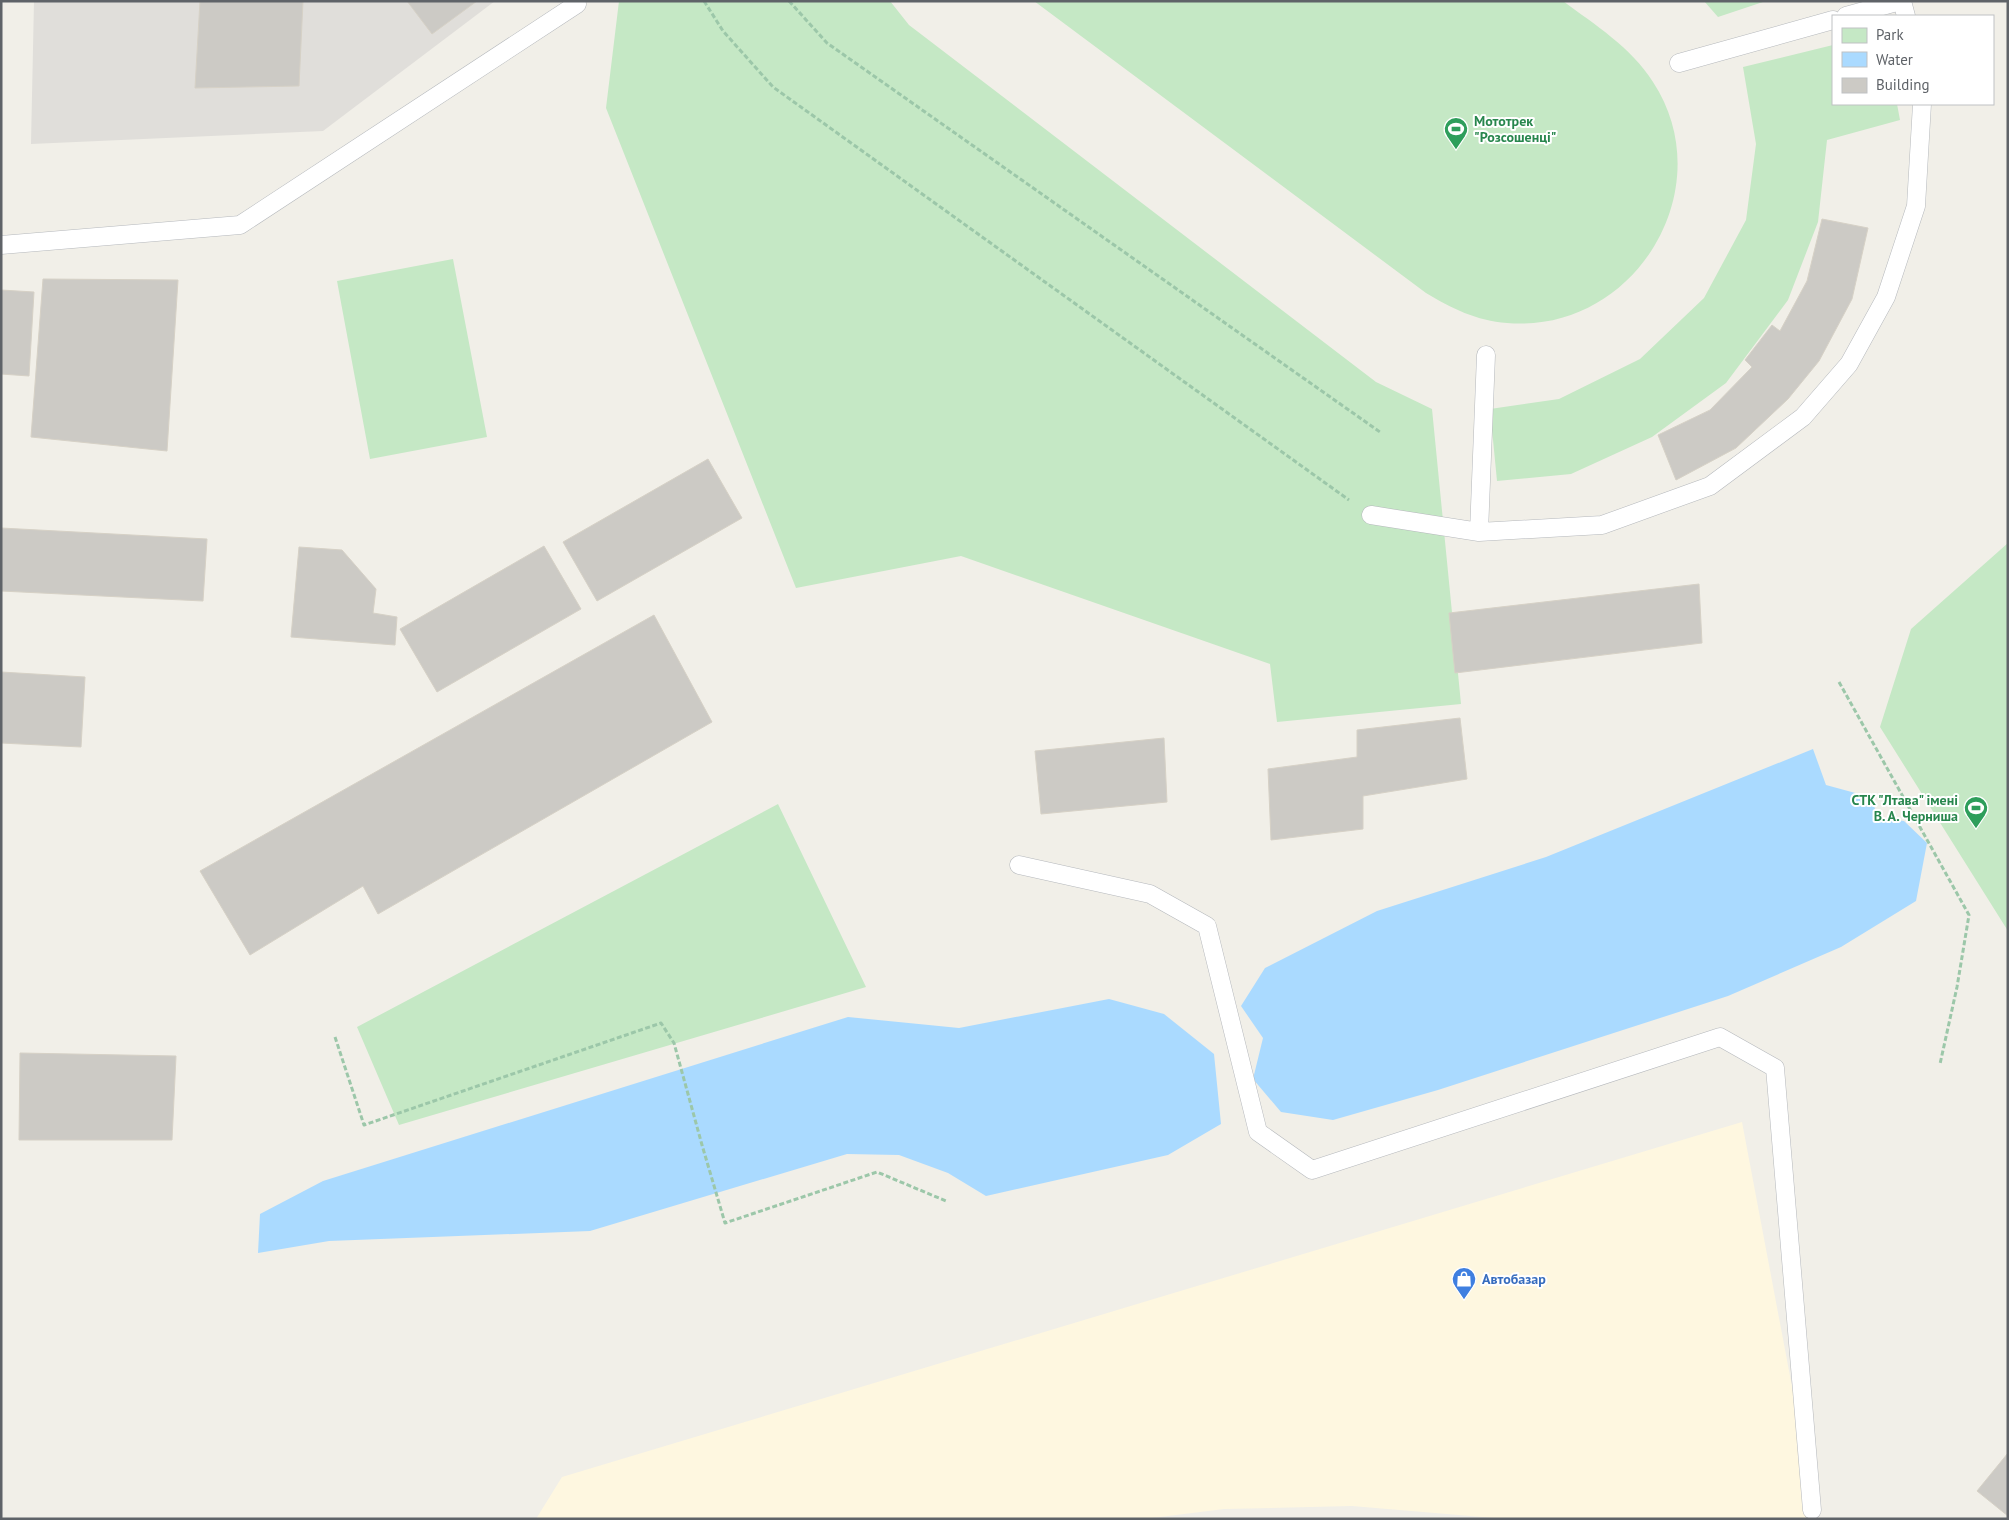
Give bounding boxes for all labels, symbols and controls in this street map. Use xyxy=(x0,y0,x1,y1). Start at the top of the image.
legend xyxy=(1832,15,1994,105)
text: Park xyxy=(1876,25,1904,44)
text: Water xyxy=(1876,50,1913,69)
text: Building xyxy=(1876,75,1930,94)
place label: Мототрек "Розсошенці" xyxy=(1474,112,1556,146)
sports icon: Мототрек "Розсошенці" xyxy=(1443,116,1469,150)
place label: СТК "Лтава" імені В. А. Черниша xyxy=(1852,791,1958,825)
sports icon: СТК "Лтава" імені В. А. Черниша xyxy=(1963,795,1989,829)
shop icon: Автобазар xyxy=(1451,1266,1477,1300)
place label: Автобазар xyxy=(1482,1270,1546,1288)

